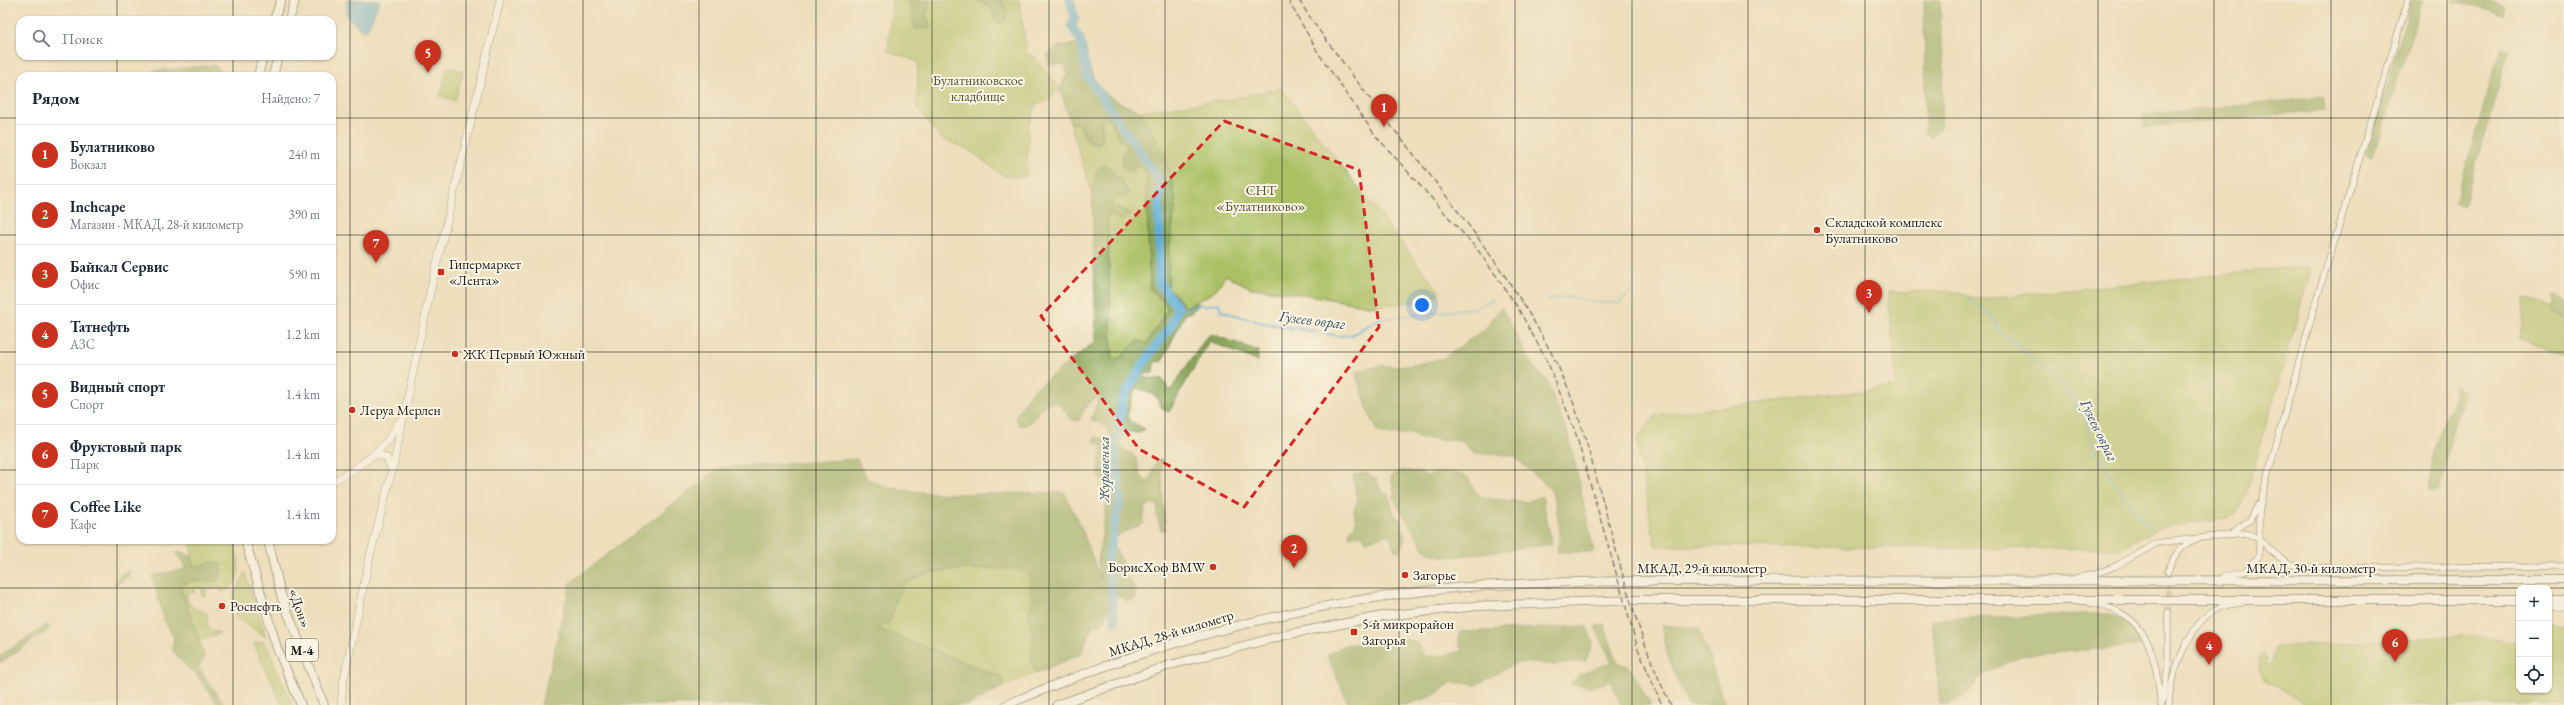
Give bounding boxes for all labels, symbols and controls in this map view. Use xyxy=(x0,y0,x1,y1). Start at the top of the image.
search box xyxy=(16,16,336,60)
icon: search xyxy=(30,27,52,49)
text: Поиск xyxy=(62,29,103,48)
pin: 5 xyxy=(415,40,441,73)
park label: Булатниковское кладбище xyxy=(933,71,1024,105)
text: Рядом xyxy=(32,87,80,109)
text: Найдено: 7 xyxy=(261,90,320,107)
pin: 1 xyxy=(1371,94,1397,127)
text: Булатниково xyxy=(70,137,155,156)
text: 1 xyxy=(42,146,48,163)
text: 240 m xyxy=(289,146,320,163)
text: Вокзал xyxy=(70,156,107,173)
park label: СНТ «Булатниково» xyxy=(1216,181,1306,215)
text: Inchcape xyxy=(70,197,125,216)
text: 2 xyxy=(42,206,48,223)
text: 390 m xyxy=(289,206,320,223)
place label: Складской комплекс Булатниково xyxy=(1825,213,1943,247)
text: Магазин · МКАД, 28-й километр xyxy=(70,216,243,233)
marker: Складской комплекс Булатниково xyxy=(1812,225,1822,235)
pin: 7 xyxy=(363,230,389,263)
place label: Гипермаркет «Лента» xyxy=(449,255,521,289)
text: Байкал Сервис xyxy=(70,257,169,276)
text: 3 xyxy=(42,266,48,283)
text: 590 m xyxy=(289,266,320,283)
marker: Гипермаркет «Лента» xyxy=(436,267,446,277)
text: Офис xyxy=(70,276,100,293)
pin: 3 xyxy=(1856,280,1882,313)
your location xyxy=(1412,295,1432,315)
water label: Гузеев овраг xyxy=(1277,306,1347,333)
text: Татнефть xyxy=(70,317,130,336)
text: 4 xyxy=(42,326,48,343)
text: 1.2 km xyxy=(286,326,320,343)
text: АЗС xyxy=(70,336,95,353)
place label: ЖК Первый Южный xyxy=(462,345,586,363)
marker: ЖК Первый Южный xyxy=(450,349,460,359)
text: Видный спорт xyxy=(70,377,165,396)
text: 5 xyxy=(42,386,48,403)
text: 1.4 km xyxy=(286,386,320,403)
water label: Гузеев овраг xyxy=(2076,395,2123,464)
text: Спорт xyxy=(70,396,104,413)
place label: Леруа Мерлен xyxy=(360,401,441,419)
marker: Леруа Мерлен xyxy=(347,405,357,415)
water label: Журавенка xyxy=(1094,436,1113,504)
text: Фруктовый парк xyxy=(70,437,182,456)
text: 6 xyxy=(42,446,48,463)
text: 1.4 km xyxy=(286,446,320,463)
text: Парк xyxy=(70,456,99,473)
text: Coffee Like xyxy=(70,497,141,516)
text: 7 xyxy=(42,506,48,523)
text: 1.4 km xyxy=(286,506,320,523)
text: Кафе xyxy=(70,516,96,533)
pin: 2 xyxy=(1281,535,1307,568)
place label: БорисХоф BMW xyxy=(1108,558,1206,576)
street label: МКАД, 29-й километр xyxy=(1637,559,1767,577)
street label: МКАД, 30-й километр xyxy=(2246,559,2376,577)
marker: БорисХоф BMW xyxy=(1208,562,1218,572)
place label: Загорье xyxy=(1413,566,1457,584)
marker: Загорье xyxy=(1400,570,1410,580)
map controls xyxy=(2516,585,2552,693)
button: + xyxy=(2516,585,2552,621)
street label: «Дон» xyxy=(285,586,315,630)
place label: Роснефть xyxy=(230,597,282,615)
marker: Роснефть xyxy=(217,601,227,611)
street label: МКАД, 28-й километр xyxy=(1106,605,1236,661)
place label: 5-й микрорайон Загорья xyxy=(1362,615,1454,649)
button: − xyxy=(2516,621,2552,657)
marker: 5-й микрорайон Загорья xyxy=(1349,627,1359,637)
pin: 6 xyxy=(2382,629,2408,662)
pin: 4 xyxy=(2196,632,2222,665)
road number: М-4 xyxy=(286,639,318,661)
button: locate xyxy=(2516,657,2552,693)

